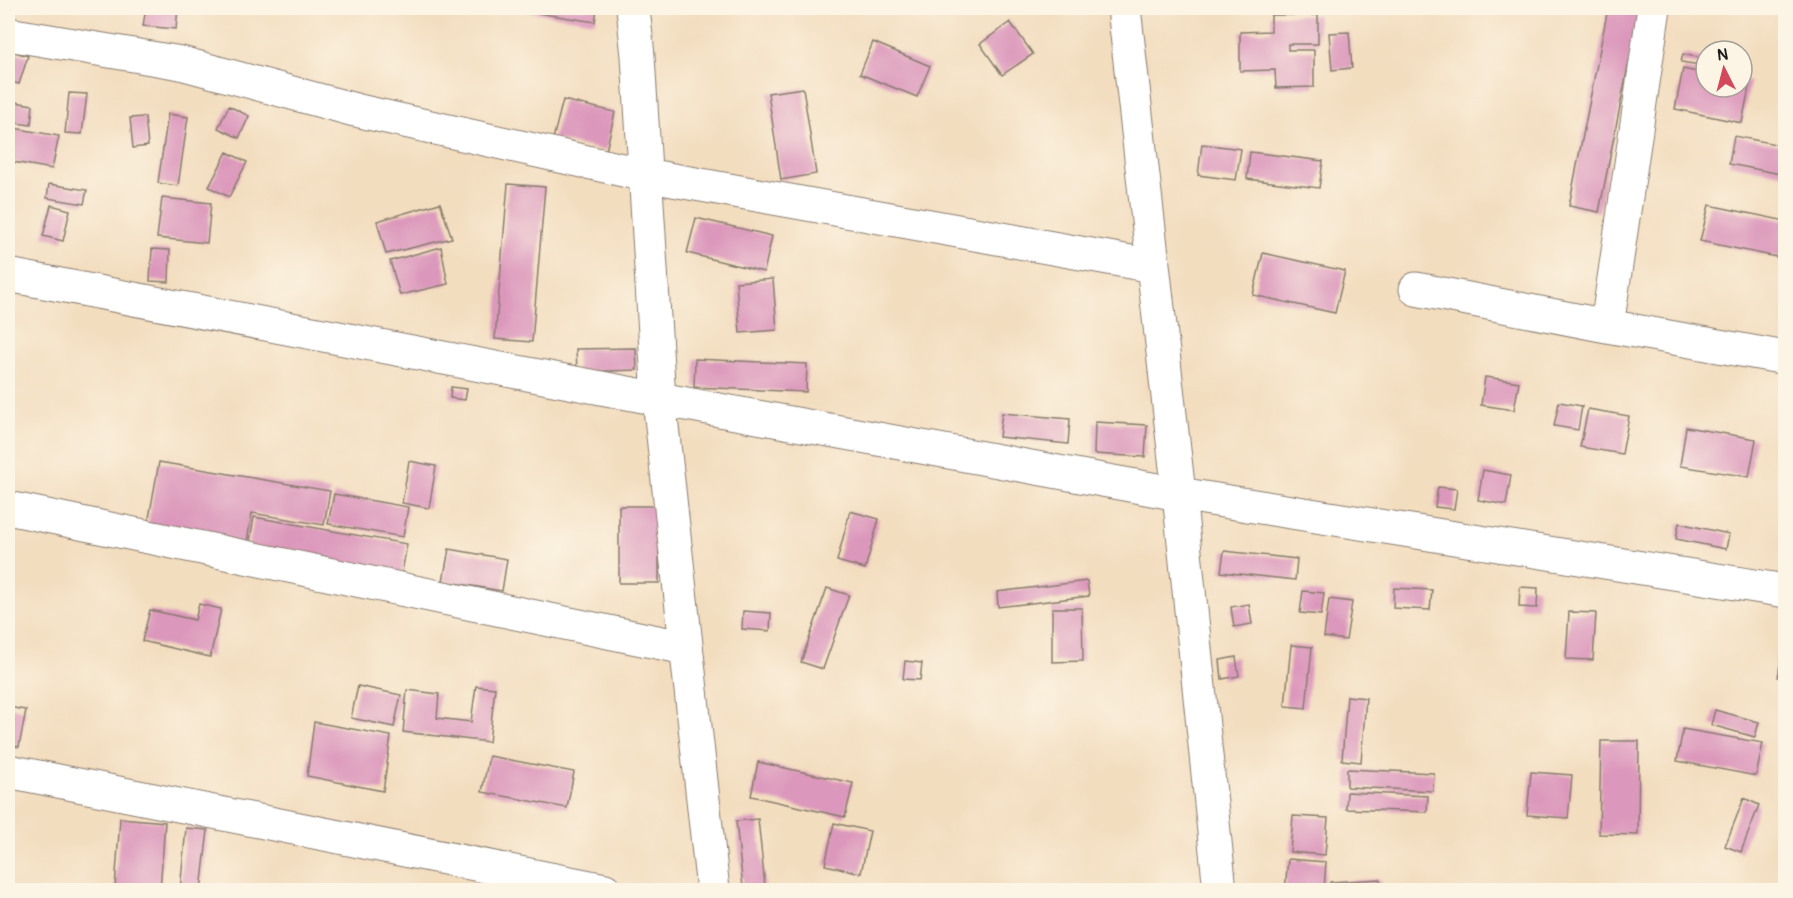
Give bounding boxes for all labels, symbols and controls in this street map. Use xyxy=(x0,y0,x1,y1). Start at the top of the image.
north arrow xyxy=(1694,39,1754,99)
text: N xyxy=(1716,45,1729,66)

